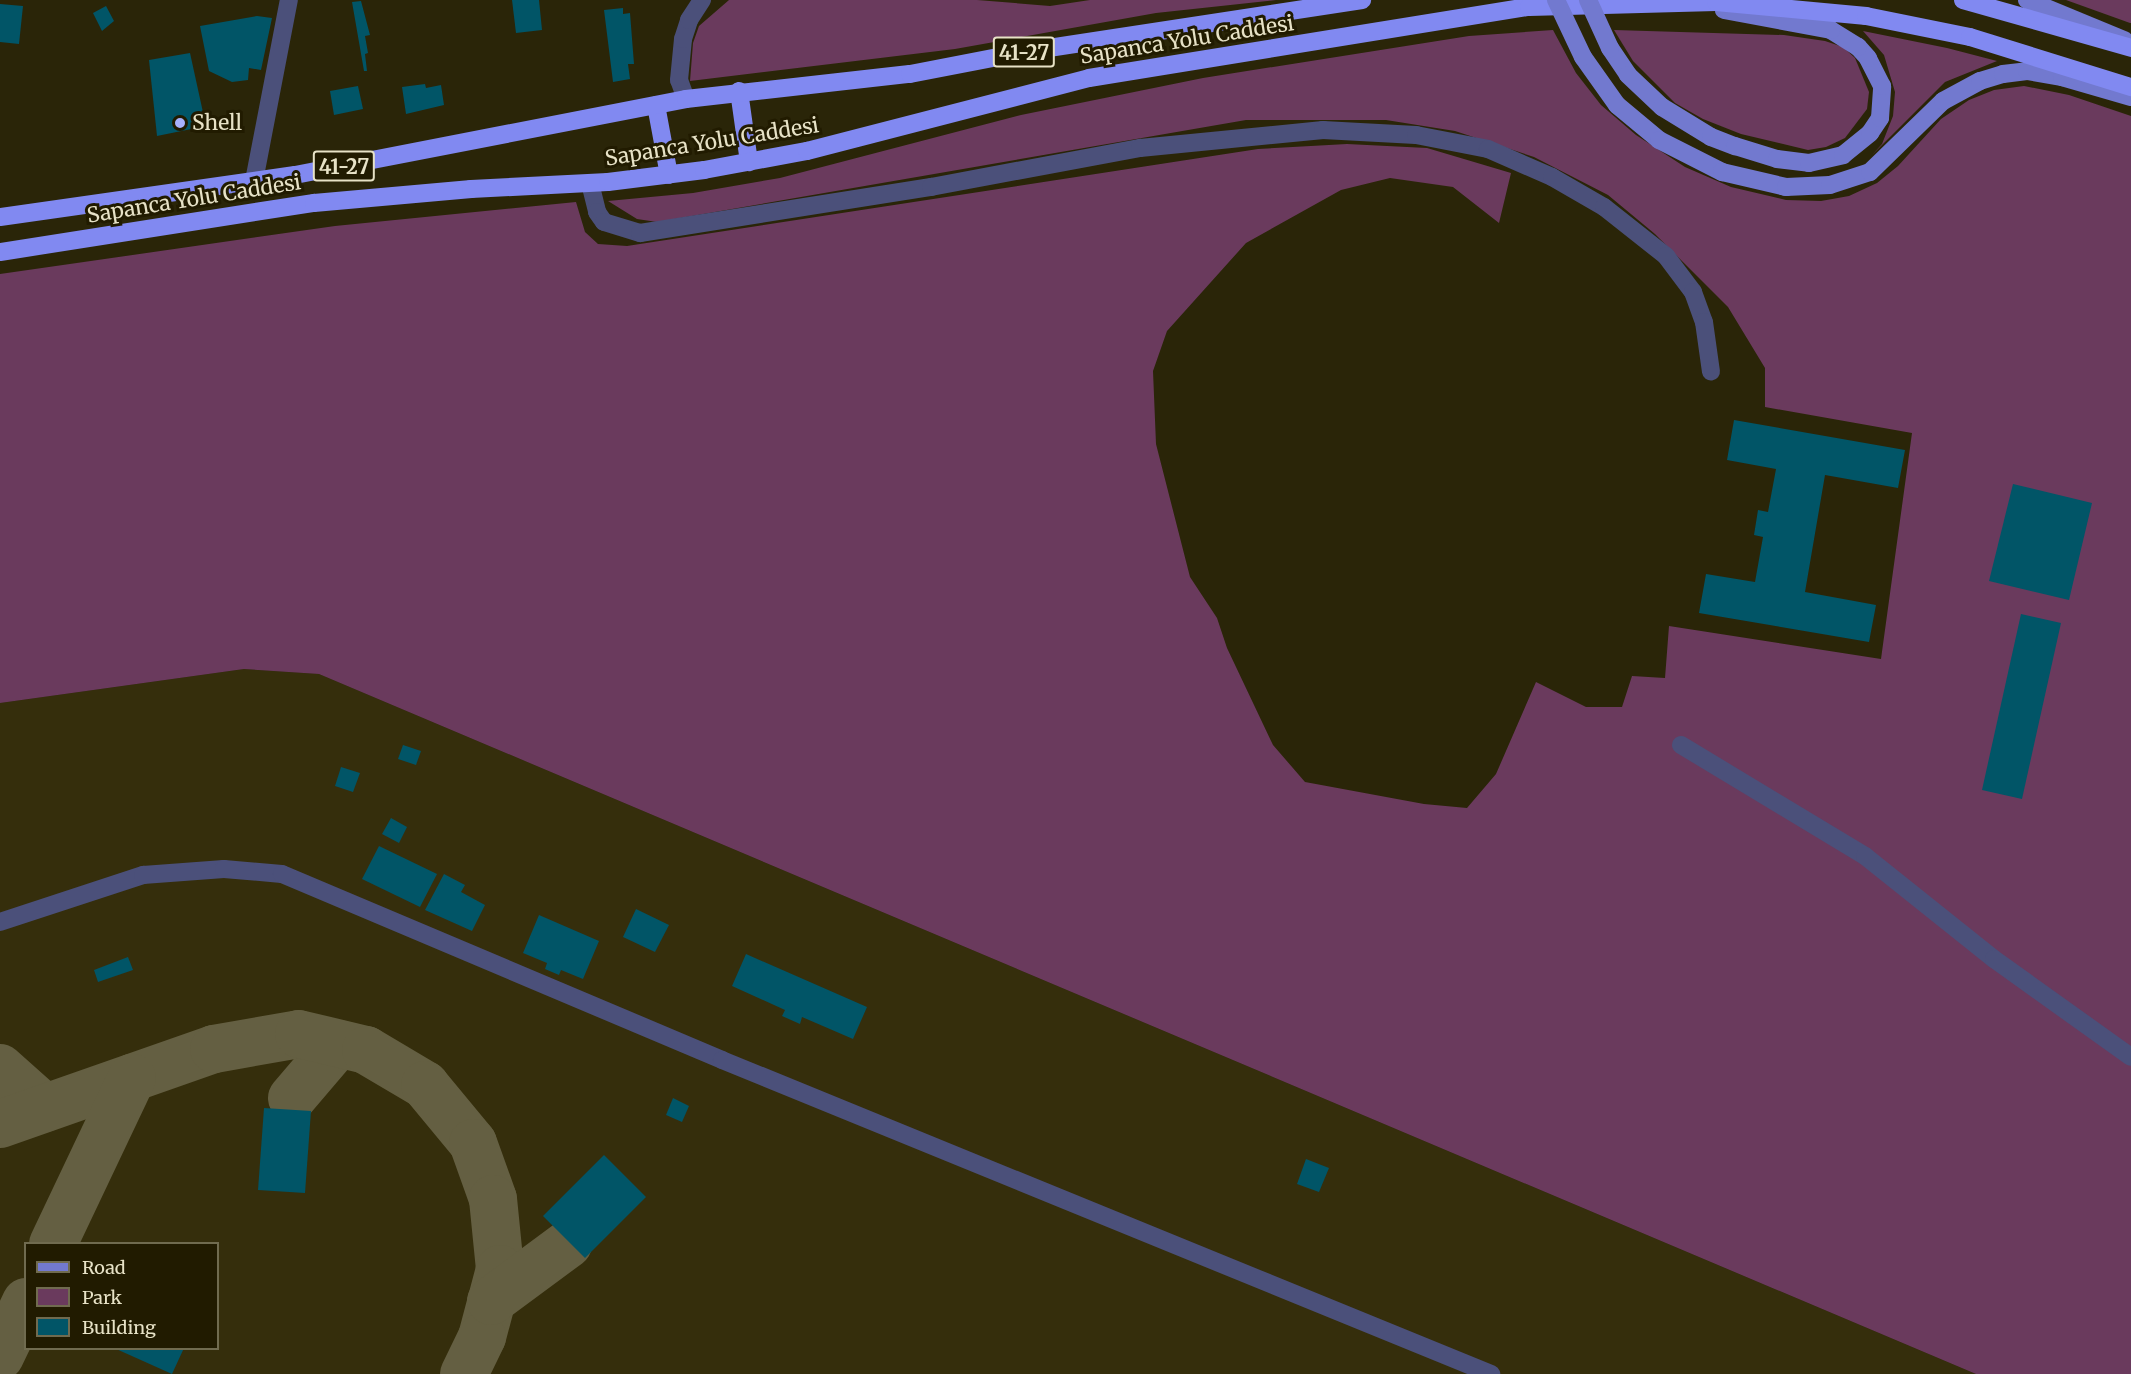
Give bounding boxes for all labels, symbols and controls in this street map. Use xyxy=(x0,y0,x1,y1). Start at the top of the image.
street label: Sapanca Yolu Caddesi xyxy=(1078,11,1296,69)
road number: 41-27 xyxy=(992,35,1056,69)
place label: Shell xyxy=(192,110,242,136)
street label: Sapanca Yolu Caddesi xyxy=(603,113,821,171)
marker: Shell xyxy=(173,116,187,130)
road number: 41-27 xyxy=(312,149,376,183)
street label: Sapanca Yolu Caddesi xyxy=(85,170,303,228)
legend xyxy=(24,1242,219,1350)
text: Road xyxy=(82,1256,126,1279)
text: Park xyxy=(82,1286,122,1309)
text: Building xyxy=(82,1316,156,1339)

